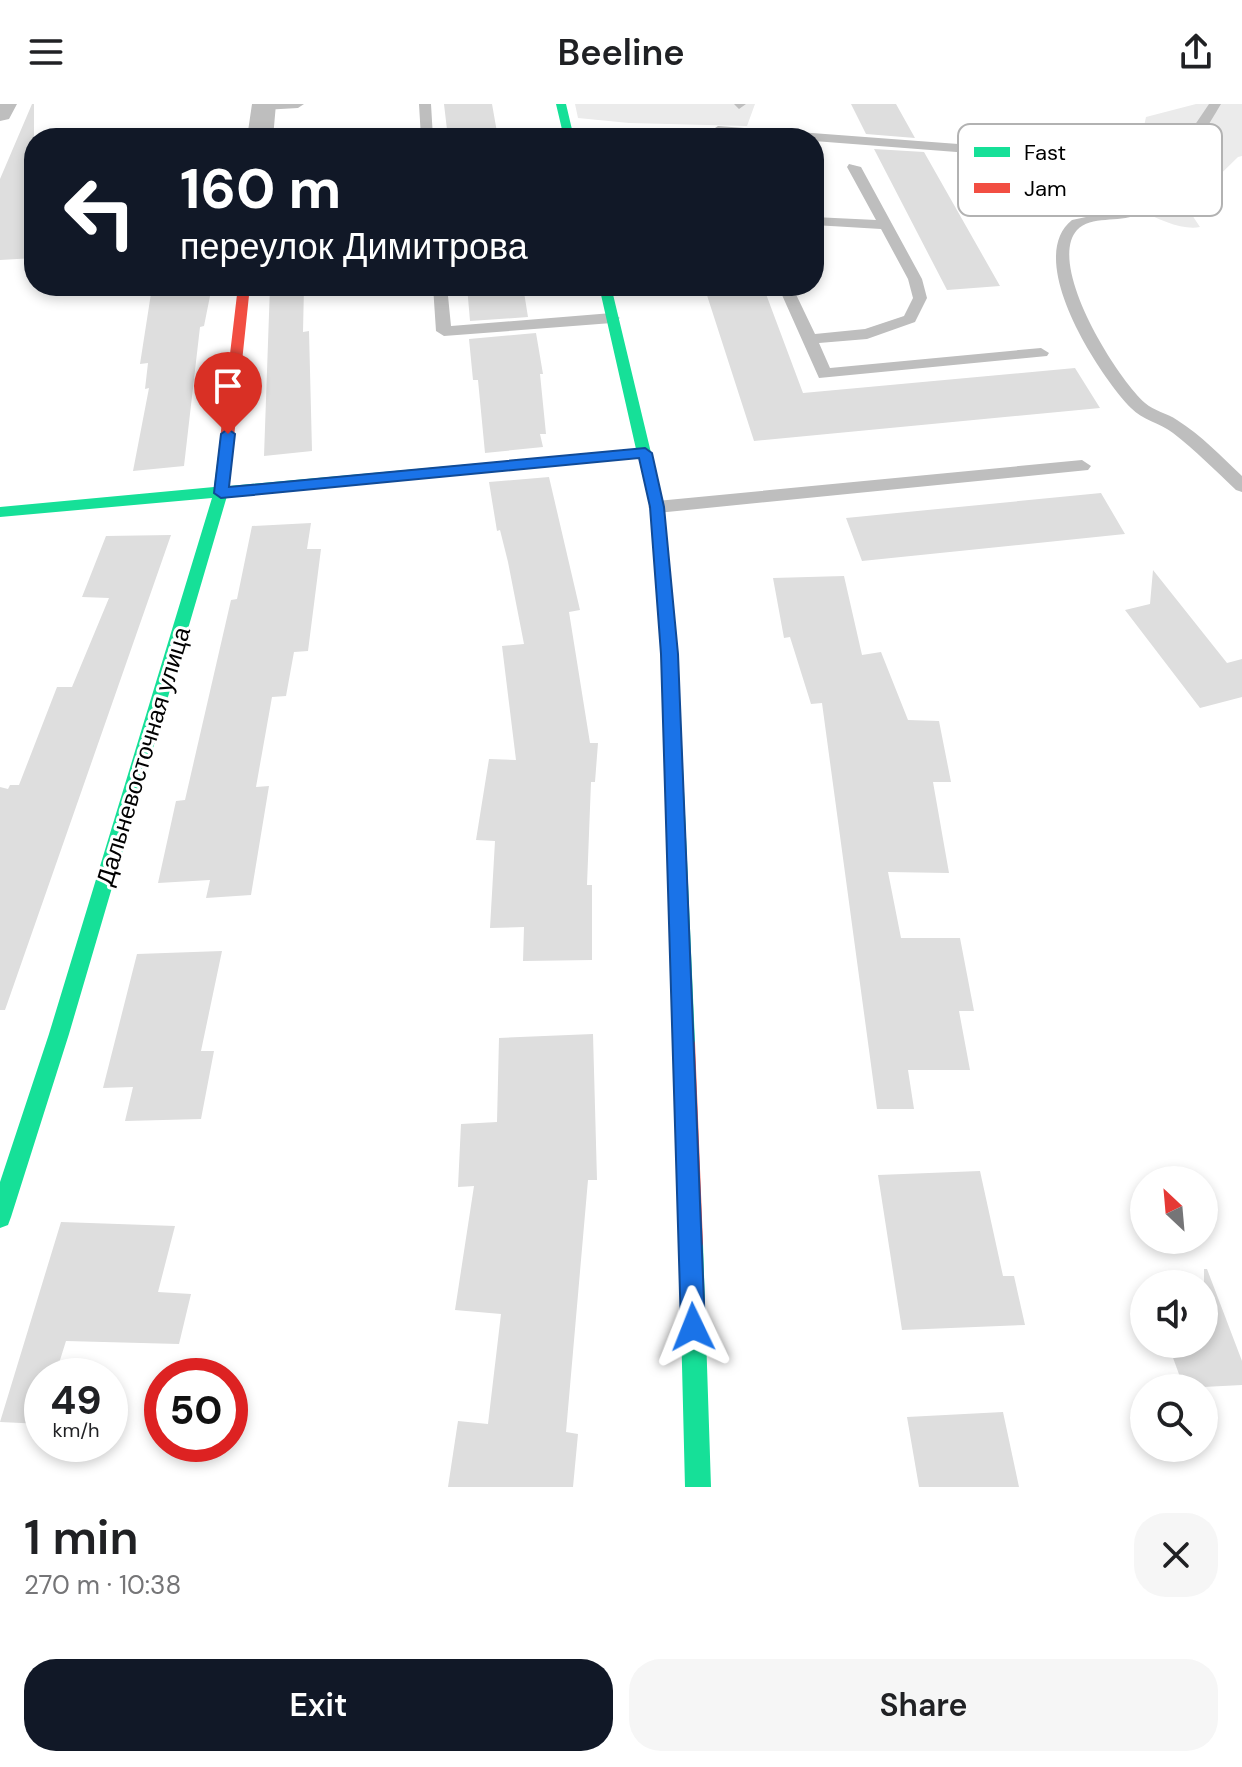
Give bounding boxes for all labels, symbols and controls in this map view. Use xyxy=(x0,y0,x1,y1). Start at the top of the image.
text: Beeline xyxy=(558,29,684,76)
icon: menu xyxy=(24,30,68,74)
icon: share xyxy=(1174,30,1218,74)
legend xyxy=(958,124,1222,216)
text: Fast xyxy=(1024,138,1066,167)
text: 160 m xyxy=(180,152,341,225)
icon: left xyxy=(48,160,152,264)
text: Jam xyxy=(1024,174,1067,203)
text: переулок Димитрова xyxy=(180,223,528,270)
pin xyxy=(194,352,262,434)
icon: arrive xyxy=(206,364,250,408)
street label: Дальневосточная улица xyxy=(89,622,197,889)
north arrow xyxy=(1130,1166,1218,1254)
map controls xyxy=(1130,1166,1218,1462)
button: sound xyxy=(1130,1270,1218,1358)
position arrow xyxy=(651,1285,735,1369)
speed limit sign: 50 xyxy=(144,1358,248,1462)
text: 49 xyxy=(50,1374,102,1426)
button: search xyxy=(1130,1374,1218,1462)
text: km/h xyxy=(52,1417,100,1443)
text: 1 min xyxy=(24,1506,139,1569)
button: close xyxy=(1134,1513,1218,1597)
text: 270 m · 10:38 xyxy=(24,1568,181,1602)
button: Exit xyxy=(24,1659,613,1751)
button: Share xyxy=(629,1659,1218,1751)

